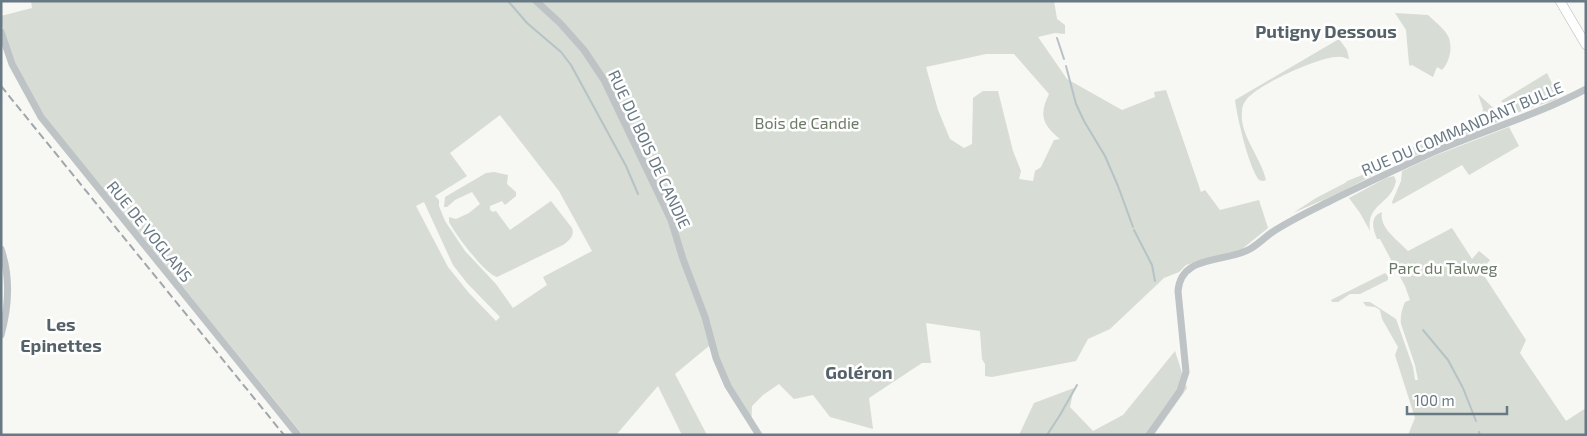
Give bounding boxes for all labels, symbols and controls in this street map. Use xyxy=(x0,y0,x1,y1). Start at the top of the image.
district label: Putigny Dessous xyxy=(1255,20,1397,42)
street label: RUE DU BOIS DE CANDIE xyxy=(605,67,695,231)
street label: RUE DU COMMANDANT BULLE xyxy=(1358,77,1566,179)
park label: Bois de Candie xyxy=(755,113,859,132)
street label: RUE DE VOGLANS xyxy=(103,177,197,285)
park label: Parc du Talweg xyxy=(1388,258,1498,277)
district label: Les Epinettes xyxy=(20,313,102,356)
district label: Goléron xyxy=(825,361,893,383)
scale bar xyxy=(1407,384,1507,416)
text: 100 m xyxy=(1414,391,1455,409)

